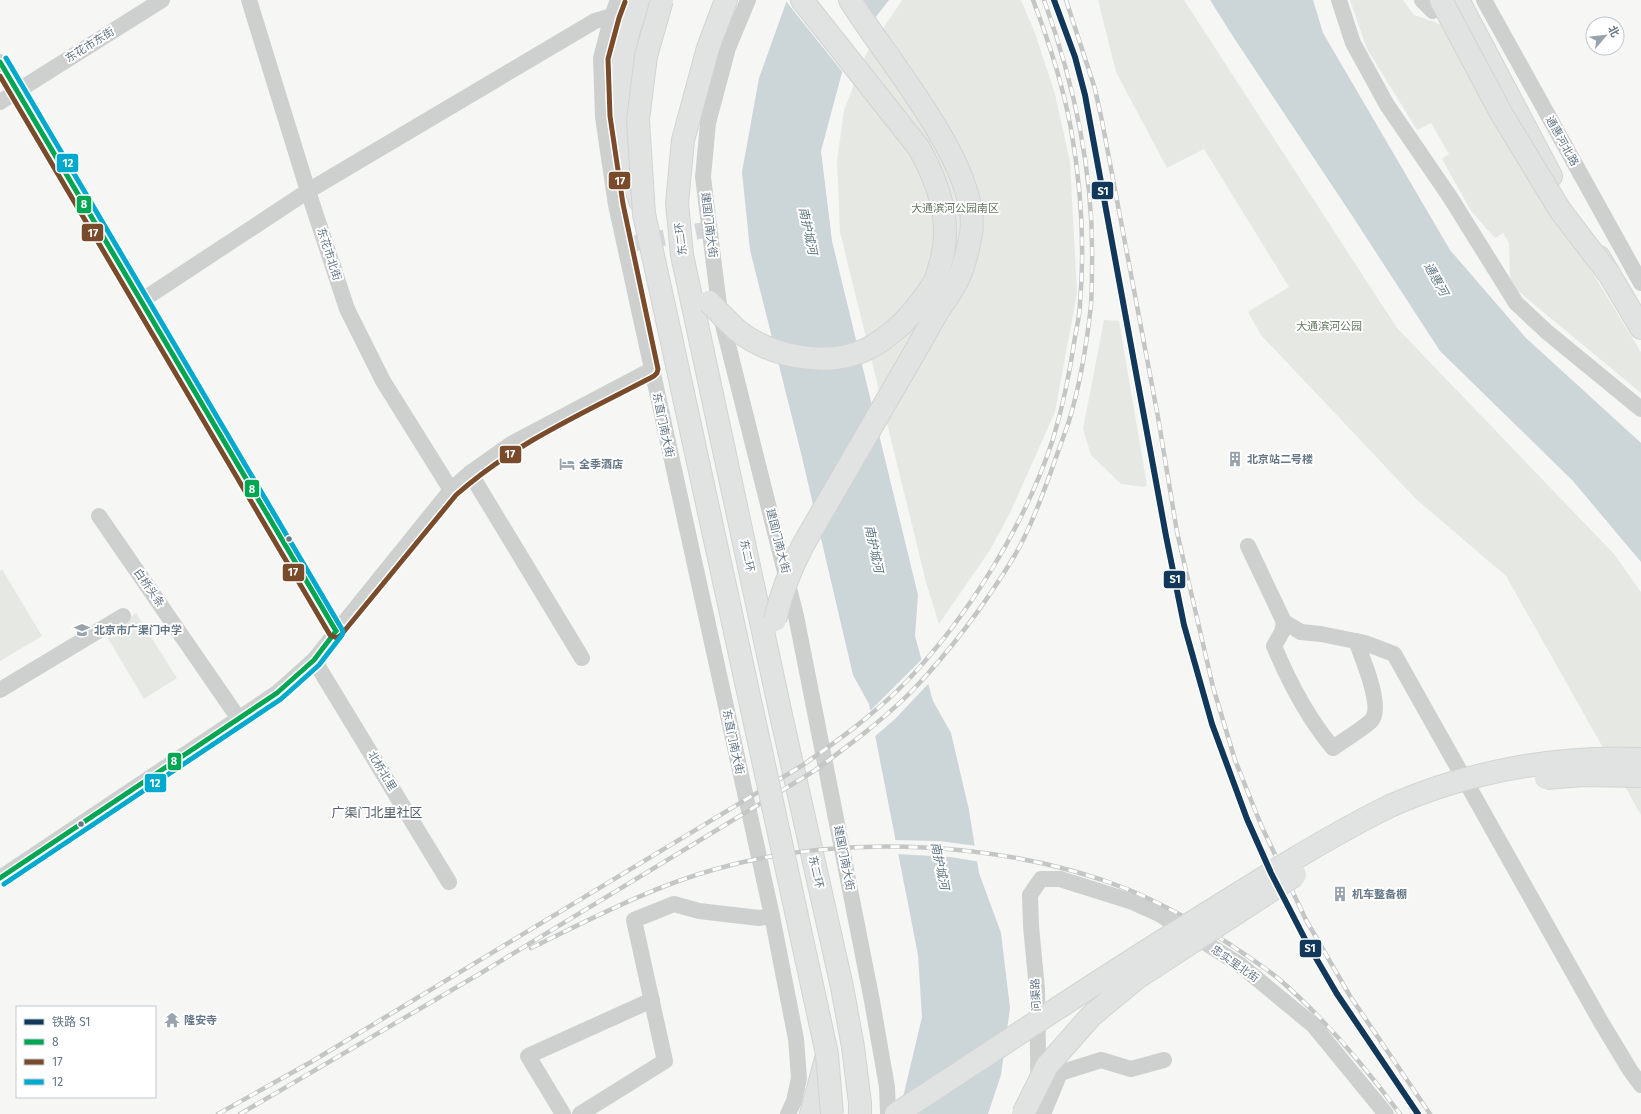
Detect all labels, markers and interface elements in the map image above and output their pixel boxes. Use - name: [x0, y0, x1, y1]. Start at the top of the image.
- north arrow: [1585, 16, 1625, 56]
- text: 北: [1605, 24, 1622, 39]
- street label: 东花市东街: [63, 25, 117, 65]
- street label: 通惠河北路: [1543, 114, 1581, 168]
- line badge: 12: [56, 153, 79, 173]
- text: 12: [63, 157, 74, 170]
- line badge: 17: [608, 171, 631, 190]
- text: 17: [615, 175, 625, 188]
- line badge: S1: [1091, 181, 1114, 200]
- text: S1: [1098, 185, 1109, 198]
- street label: 建国门南大街: [699, 191, 719, 259]
- line badge: 8: [76, 195, 92, 214]
- text: 8: [81, 198, 88, 211]
- park label: 大通滨河公园南区: [911, 202, 999, 215]
- water label: 南护城河: [796, 206, 820, 258]
- street label: 东二环: [673, 222, 689, 256]
- line badge: 17: [81, 223, 104, 242]
- street label: 东花市北街: [314, 226, 344, 282]
- text: 17: [88, 227, 98, 240]
- water label: 通惠河: [1421, 260, 1452, 300]
- park label: 大通滨河公园: [1296, 320, 1362, 333]
- street label: 东直门南大街: [650, 391, 676, 459]
- line badge: 17: [499, 445, 522, 464]
- text: 17: [505, 448, 515, 461]
- building icon: 北京站二号楼: [1226, 450, 1244, 468]
- place label: 北京站二号楼: [1247, 453, 1313, 466]
- hotel icon: 全季酒店: [558, 455, 576, 473]
- place label: 全季酒店: [579, 458, 623, 471]
- line badge: 8: [244, 479, 260, 498]
- text: 8: [249, 483, 256, 496]
- street label: 建国门南大街: [764, 507, 792, 575]
- water label: 南护城河: [862, 524, 886, 576]
- unlabelled marker: [284, 534, 294, 544]
- street label: 东二环: [737, 539, 757, 573]
- line badge: 17: [282, 563, 305, 582]
- street label: 白桥头条: [131, 566, 167, 610]
- text: 17: [288, 566, 298, 579]
- line badge: S1: [1163, 570, 1186, 589]
- text: S1: [1170, 573, 1181, 586]
- school or university icon: 北京市广渠门中学: [73, 621, 91, 639]
- place label: 北京市广渠门中学: [94, 624, 182, 637]
- street label: 东直门南大街: [720, 708, 746, 776]
- street label: 北桥北里: [365, 749, 399, 793]
- line badge: 8: [167, 752, 182, 771]
- text: 8: [171, 755, 178, 768]
- line badge: 12: [144, 773, 167, 793]
- text: 12: [150, 777, 161, 790]
- district label: 广渠门北里社区: [331, 805, 423, 820]
- unlabelled marker: [76, 819, 86, 829]
- street label: 建国门南大街: [831, 824, 857, 892]
- water label: 南护城河: [928, 841, 952, 893]
- street label: 东二环: [806, 854, 826, 890]
- building icon: 机车整备棚: [1331, 885, 1349, 903]
- place label: 机车整备棚: [1352, 888, 1407, 901]
- line badge: S1: [1299, 939, 1322, 958]
- text: S1: [1305, 942, 1316, 955]
- street label: 忠实里北街: [1209, 943, 1261, 985]
- street label: 问渠路: [1029, 978, 1043, 1012]
- legend: [16, 1006, 156, 1098]
- temple icon: 隆安寺: [163, 1011, 181, 1029]
- place label: 隆安寺: [184, 1014, 217, 1027]
- text: 铁路 S1: [52, 1015, 91, 1029]
- text: 8: [52, 1035, 59, 1049]
- text: 17: [52, 1055, 63, 1069]
- text: 12: [52, 1075, 63, 1089]

